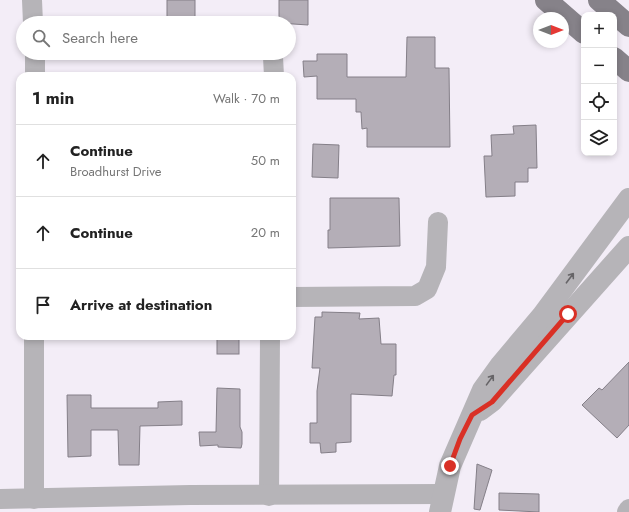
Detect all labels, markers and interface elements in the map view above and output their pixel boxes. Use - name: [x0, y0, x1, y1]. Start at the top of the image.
- north arrow: [533, 12, 569, 48]
- map controls: [581, 12, 617, 156]
- button: +: [581, 12, 617, 48]
- search box: [16, 16, 296, 60]
- icon: search: [30, 27, 52, 49]
- text: Search here: [62, 27, 138, 49]
- button: −: [581, 48, 617, 84]
- button: locate: [581, 84, 617, 120]
- text: 1 min: [32, 86, 74, 110]
- text: Walk · 70 m: [213, 89, 280, 108]
- button: layers: [581, 120, 617, 156]
- text: Continue: [70, 140, 133, 162]
- icon: ahead: [32, 150, 54, 172]
- text: 50 m: [251, 151, 280, 170]
- text: Broadhurst Drive: [70, 162, 162, 181]
- icon: ahead: [32, 222, 54, 244]
- text: Continue: [70, 222, 133, 244]
- text: 20 m: [251, 223, 280, 242]
- one-way arrow: [566, 273, 574, 284]
- icon: arrive: [32, 294, 54, 316]
- text: Arrive at destination: [70, 294, 212, 316]
- route start: [559, 305, 577, 323]
- one-way arrow: [486, 375, 494, 386]
- route end: [441, 457, 459, 475]

